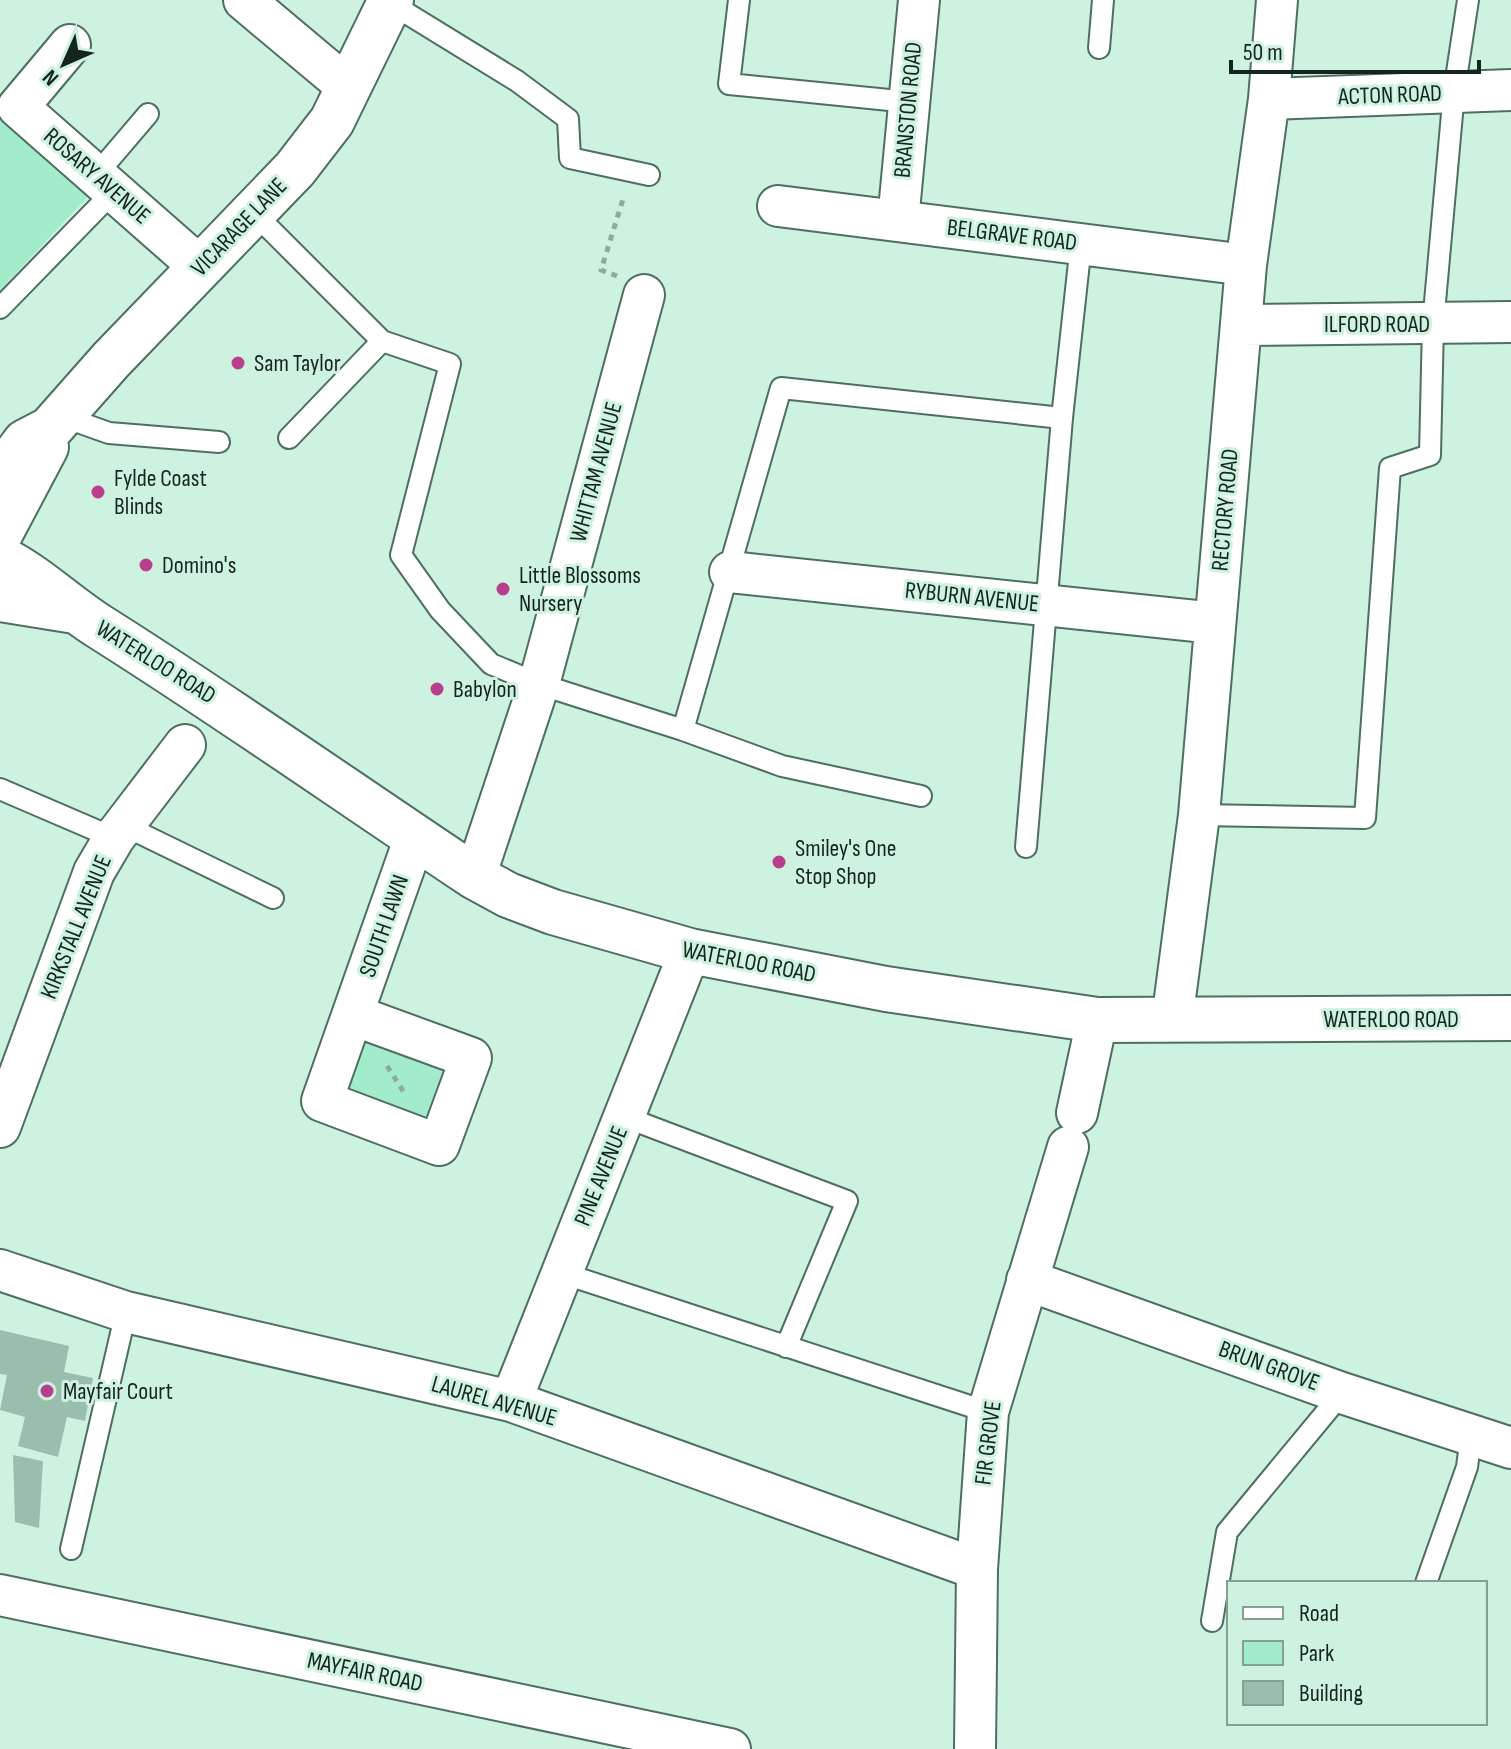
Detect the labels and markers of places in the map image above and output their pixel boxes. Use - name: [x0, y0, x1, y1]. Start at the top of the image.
- place label: Sam Taylor: [254, 349, 341, 378]
- marker: Sam Taylor: [229, 354, 247, 372]
- place label: Fylde Coast Blinds: [114, 464, 207, 521]
- marker: Fylde Coast Blinds: [89, 483, 107, 501]
- place label: Domino's: [162, 551, 236, 580]
- marker: Domino's: [137, 556, 155, 574]
- place label: Little Blossoms Nursery: [519, 561, 641, 618]
- marker: Little Blossoms Nursery: [494, 580, 512, 598]
- place label: Babylon: [453, 675, 517, 704]
- marker: Babylon: [428, 680, 446, 698]
- place label: Smiley's One Stop Shop: [795, 834, 896, 891]
- marker: Smiley's One Stop Shop: [770, 853, 788, 871]
- place label: Mayfair Court: [63, 1377, 173, 1406]
- marker: Mayfair Court: [38, 1382, 56, 1400]

